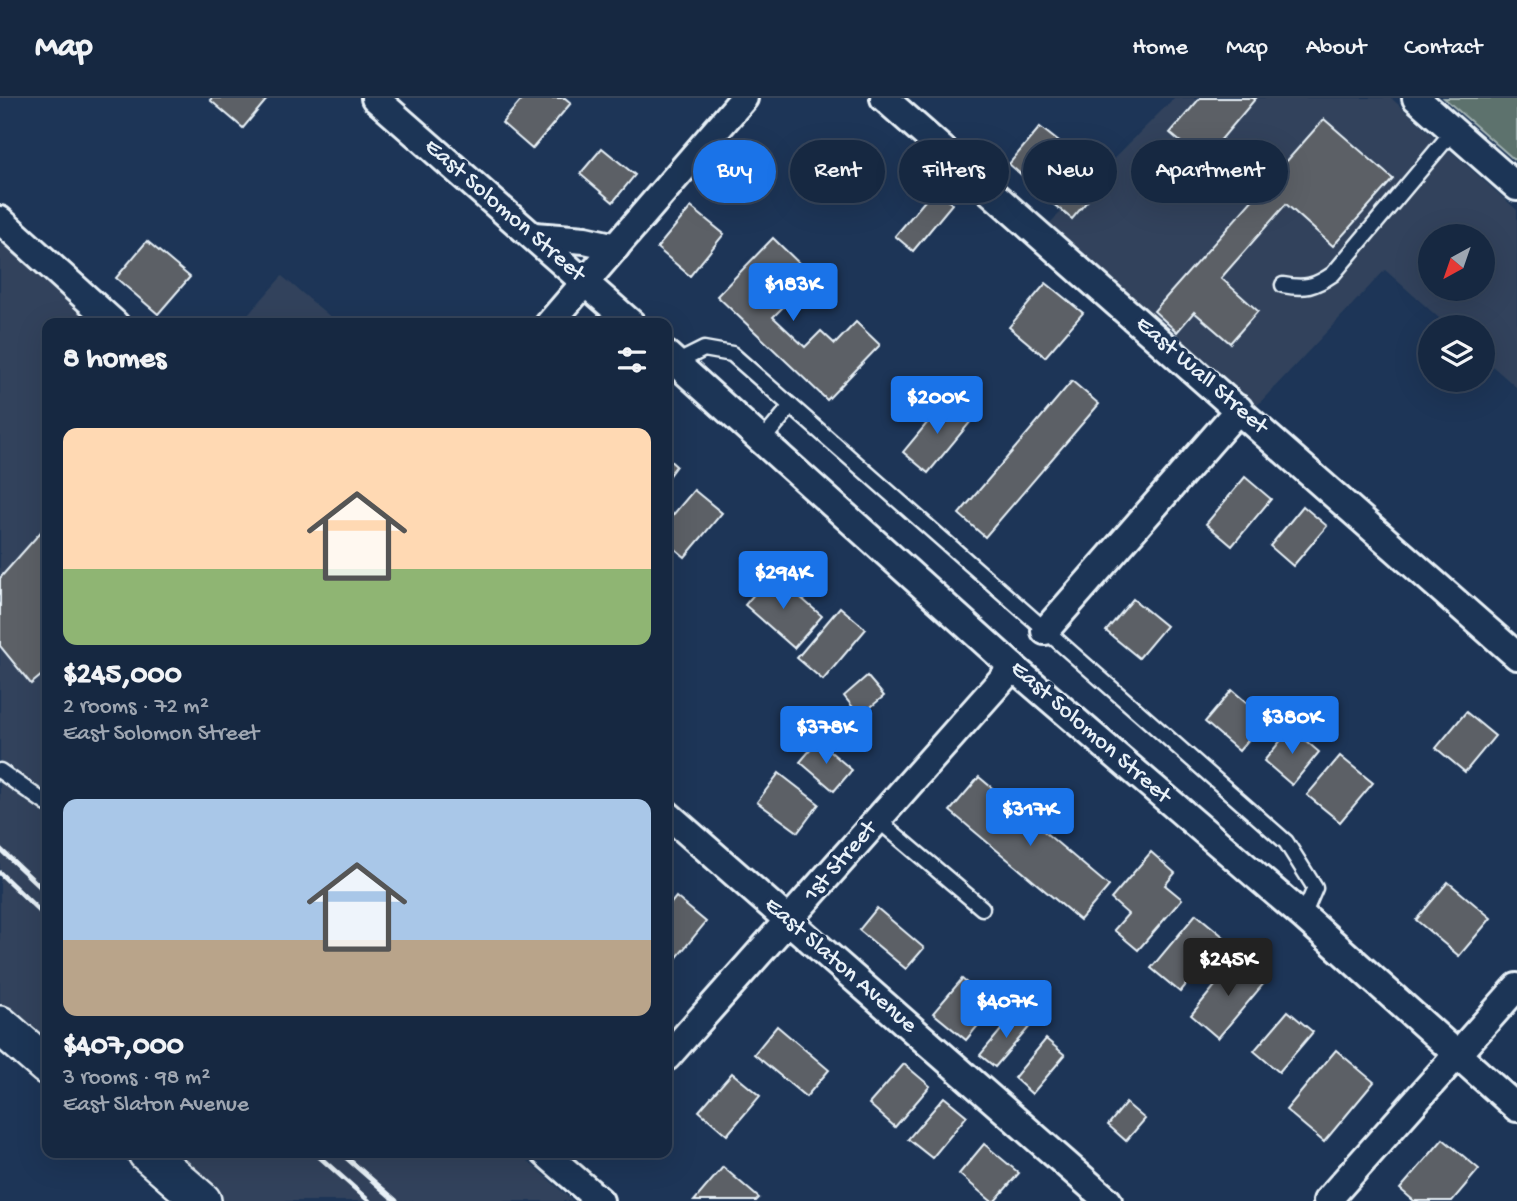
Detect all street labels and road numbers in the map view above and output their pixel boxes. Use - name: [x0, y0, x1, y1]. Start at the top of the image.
- street label: East Solomon Street: [417, 133, 592, 290]
- street label: East Wall Street: [1129, 310, 1275, 443]
- street label: East Solomon Street: [1003, 655, 1178, 812]
- street label: 1st Street: [797, 814, 886, 909]
- street label: East Slaton Avenue: [757, 891, 923, 1041]

